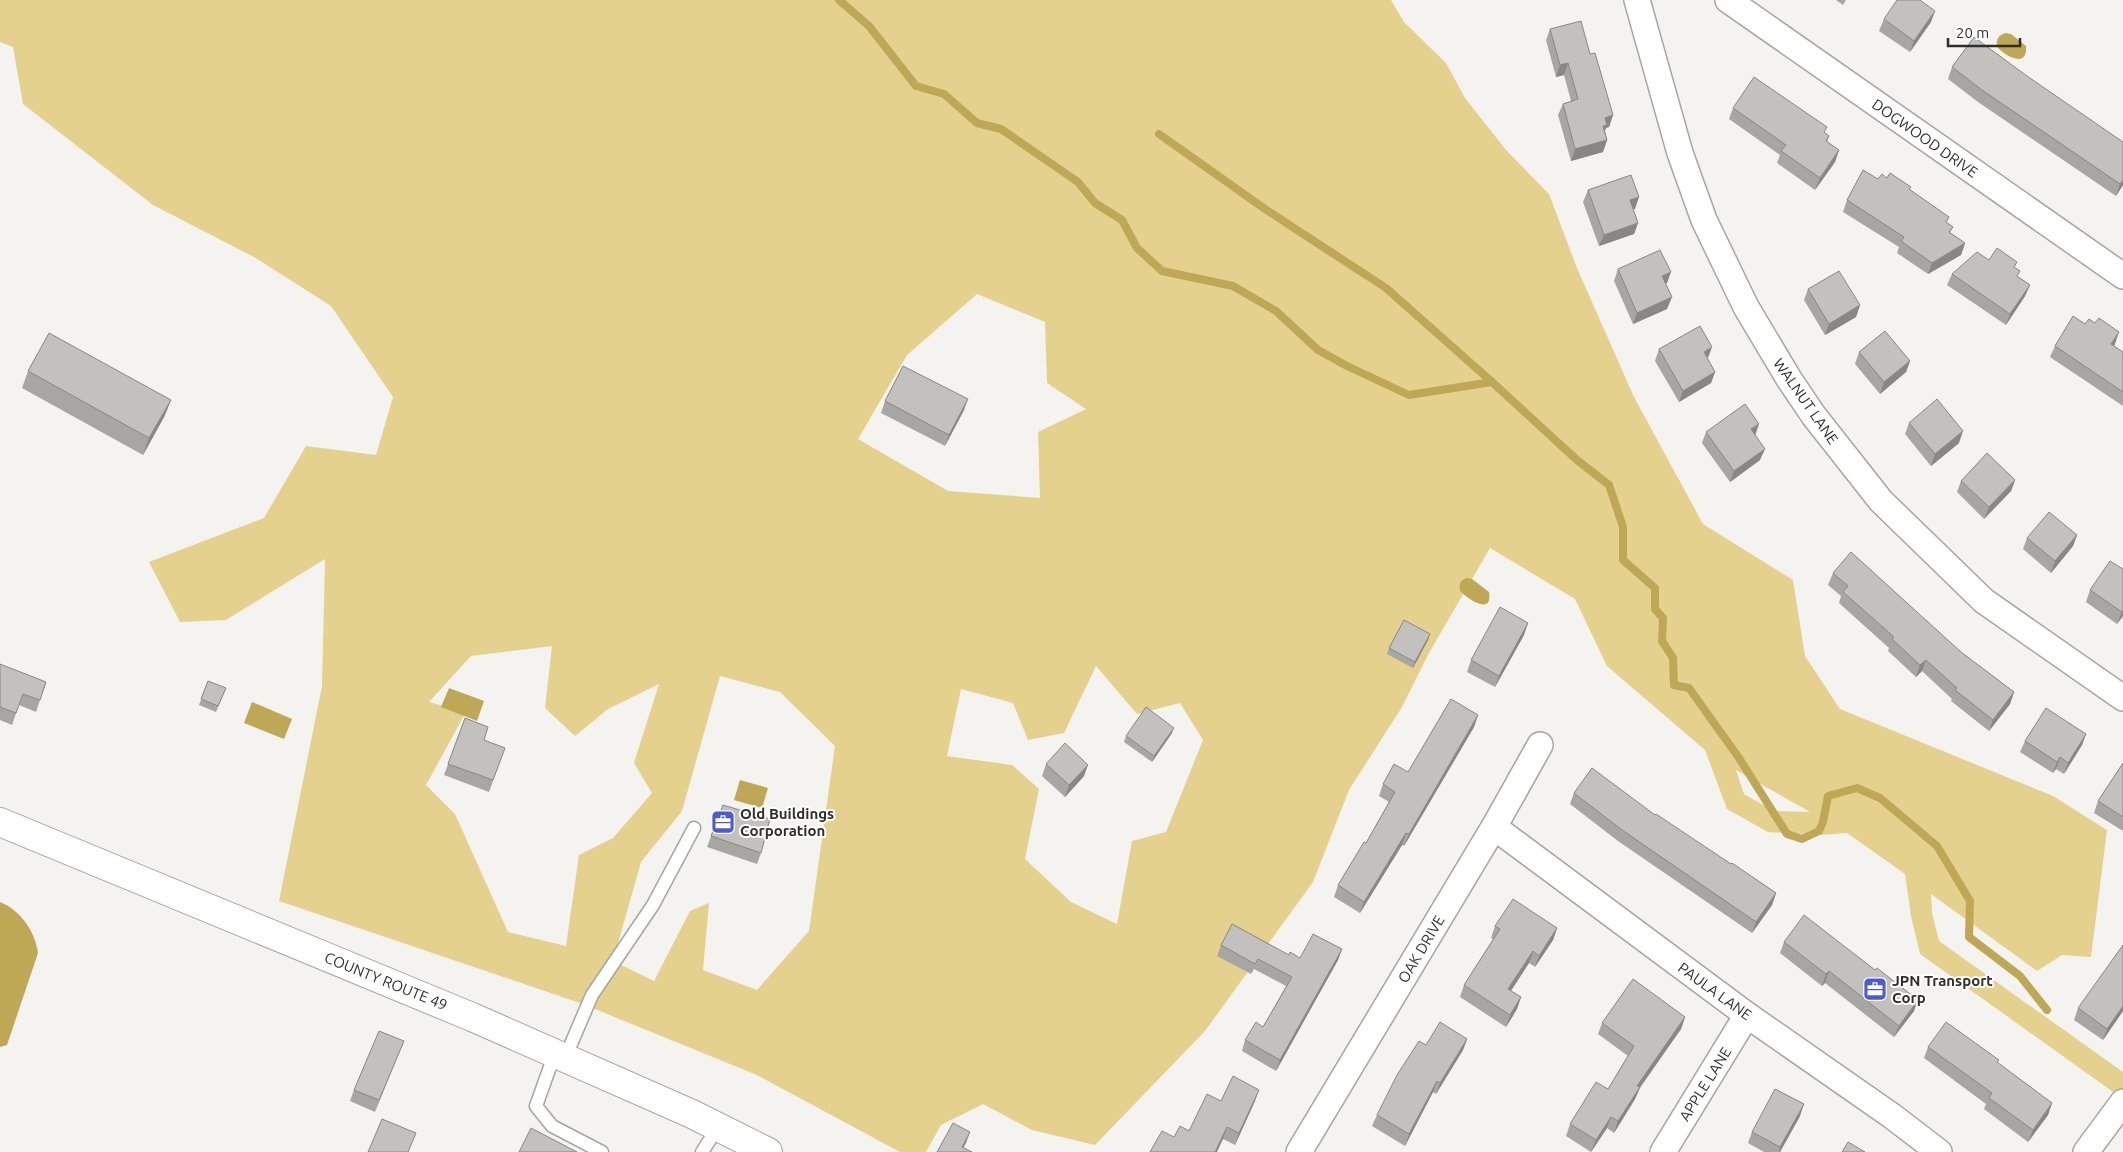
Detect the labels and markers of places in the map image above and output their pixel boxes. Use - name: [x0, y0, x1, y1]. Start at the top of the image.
- place label: Old Buildings Corporation: [740, 805, 834, 839]
- office icon: Old Buildings Corporation: [710, 809, 736, 835]
- place label: JPN Transport Corp: [1892, 972, 1993, 1006]
- office icon: JPN Transport Corp: [1862, 976, 1888, 1002]

